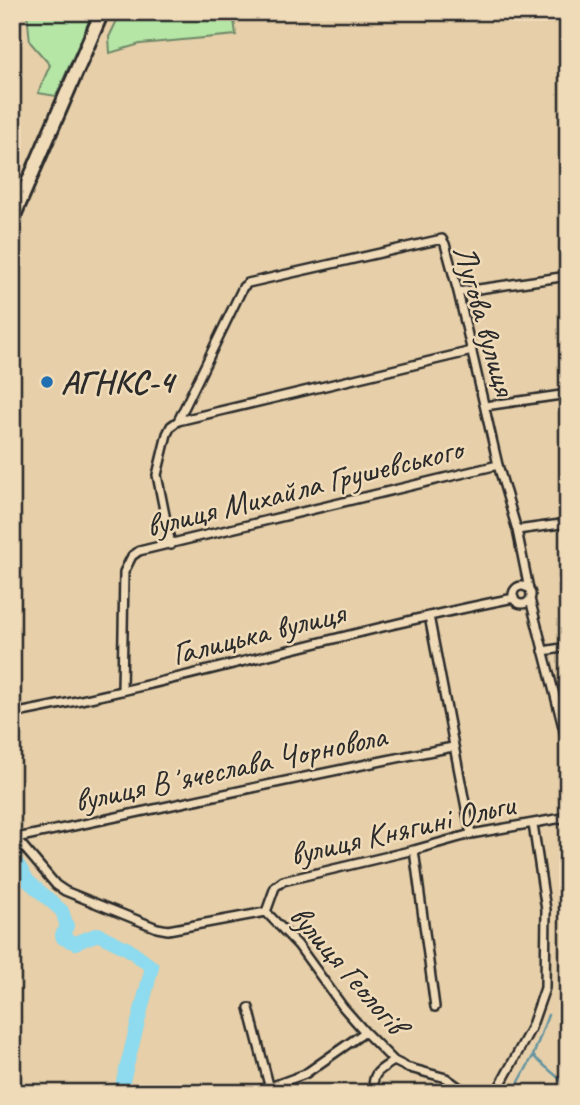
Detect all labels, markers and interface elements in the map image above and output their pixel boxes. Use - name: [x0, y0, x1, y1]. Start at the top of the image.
- street label: Лугова вулиця: [444, 240, 527, 403]
- place label: АГНКС-4: [61, 361, 178, 403]
- marker: АГНКС-4: [39, 374, 55, 390]
- street label: вулиця Михайла Грушевського: [141, 427, 470, 547]
- street label: Галицька вулиця: [167, 591, 351, 675]
- street label: вулиця Вʼячеслава Чорновола: [70, 714, 391, 822]
- street label: вулиця Княгині Ольги: [286, 782, 520, 875]
- street label: вулиця Геологів: [280, 895, 421, 1049]

